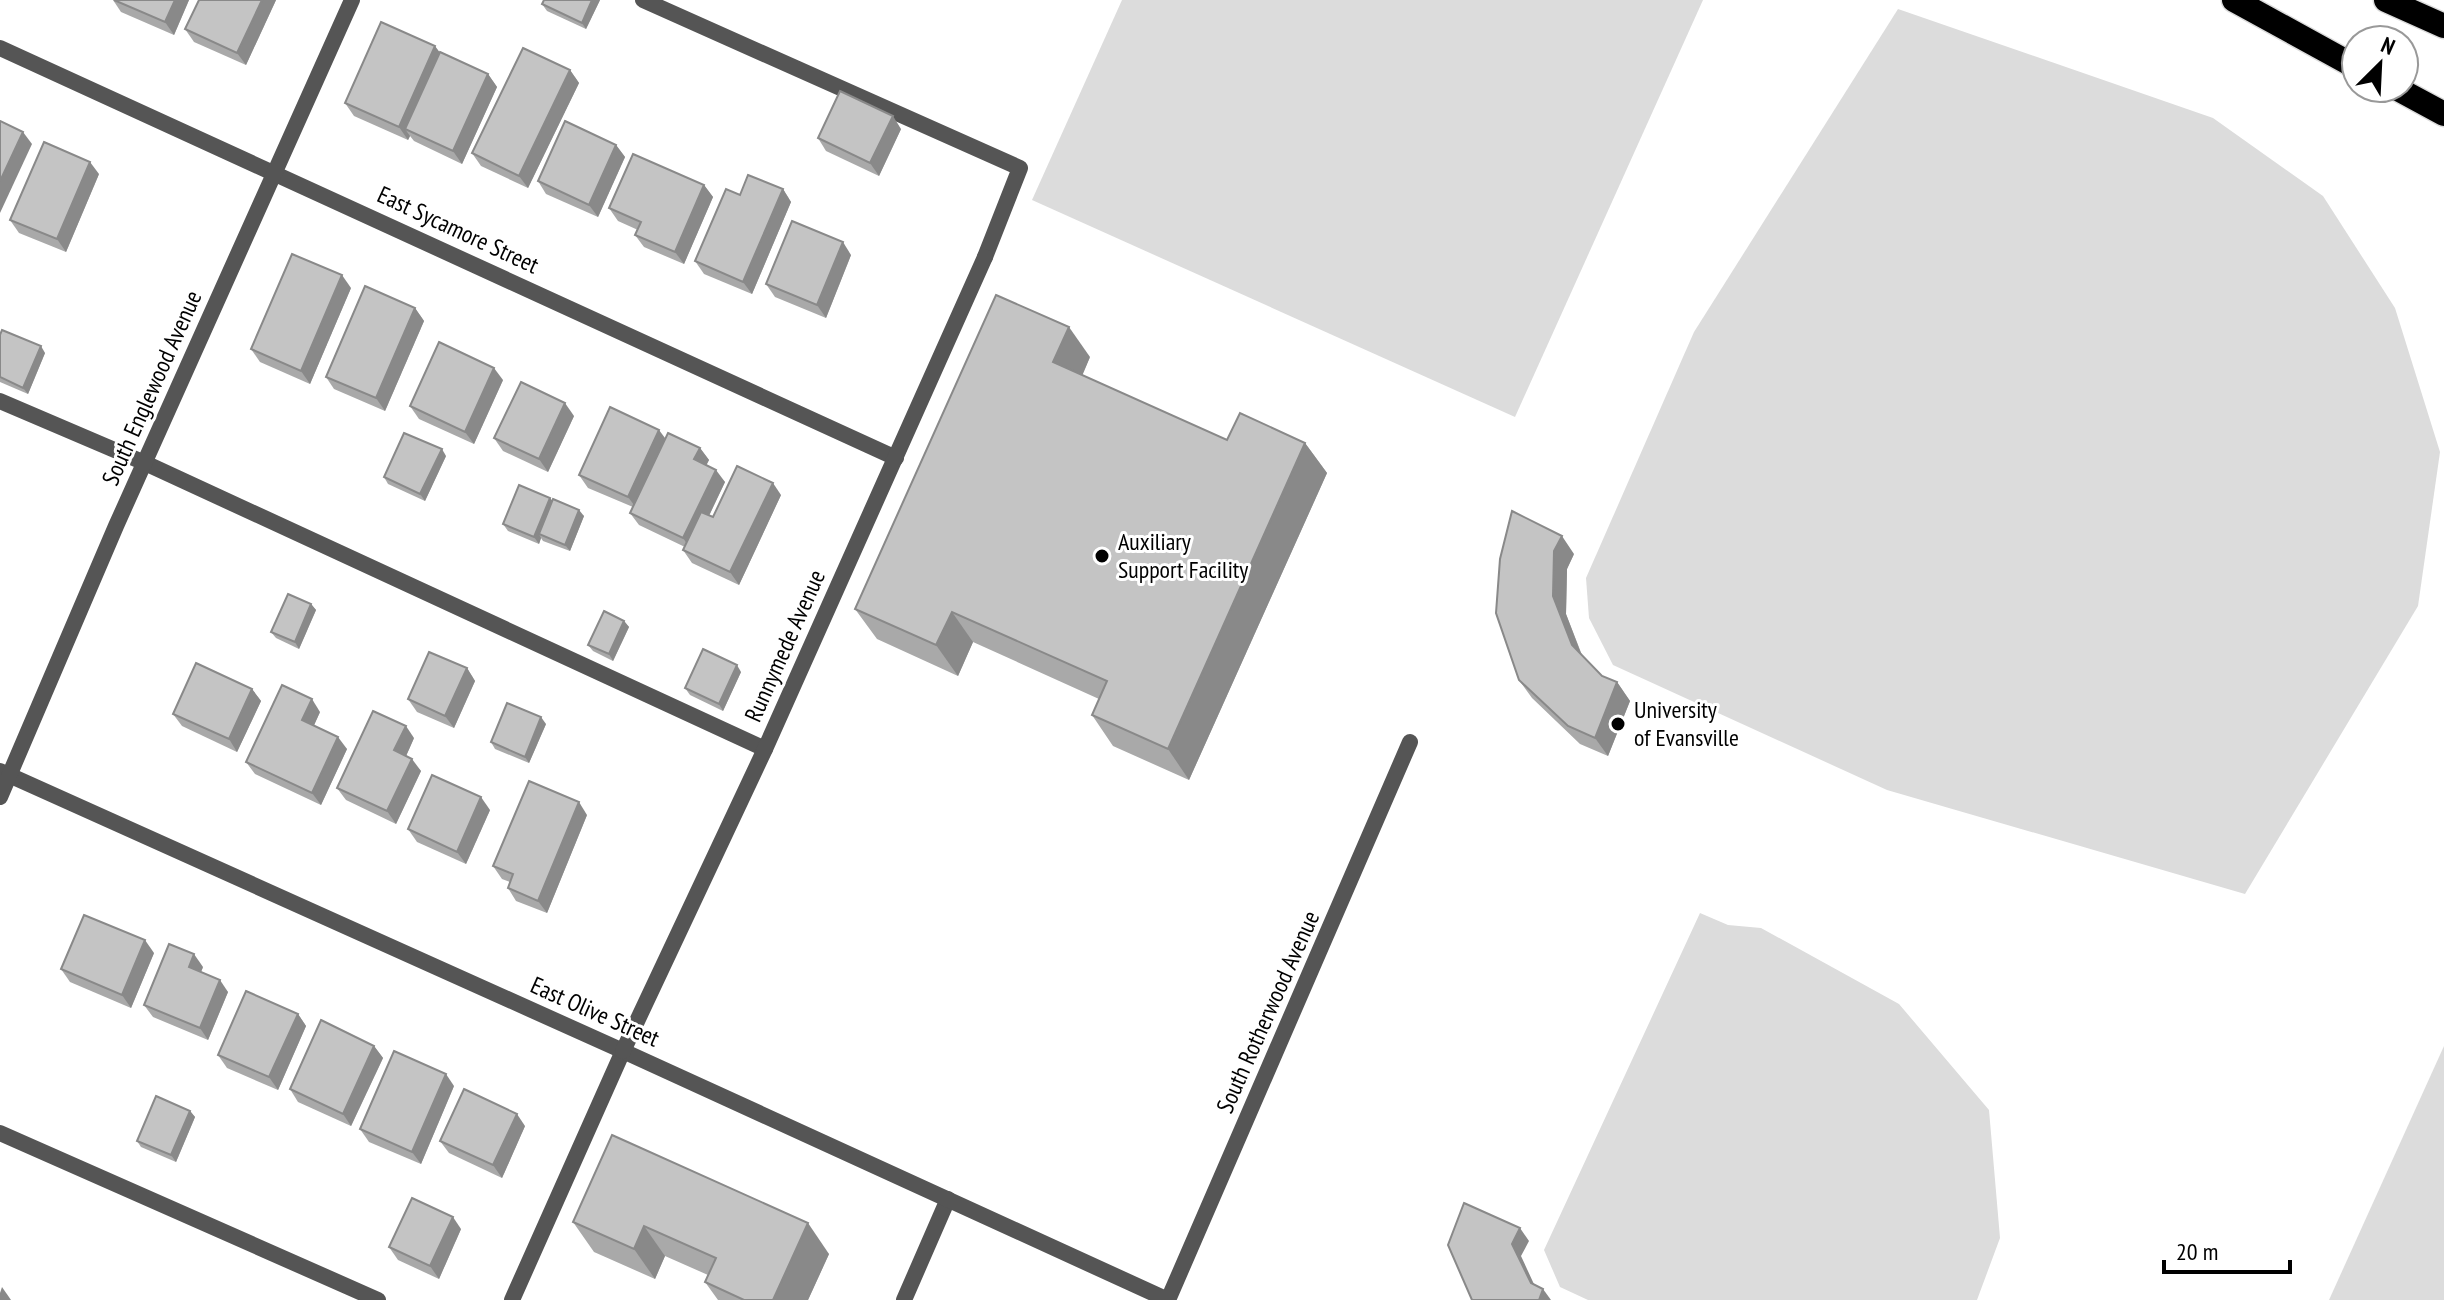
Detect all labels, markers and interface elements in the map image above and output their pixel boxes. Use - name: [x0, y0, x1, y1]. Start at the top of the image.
- north arrow: [2340, 24, 2420, 104]
- text: N: [2377, 31, 2399, 61]
- street label: East Sycamore Street: [373, 179, 544, 281]
- street label: South Englewood Avenue: [95, 286, 208, 490]
- place label: Auxiliary Support Facility: [1118, 526, 1248, 585]
- marker: Auxiliary Support Facility: [1093, 547, 1111, 565]
- street label: Runnymede Avenue: [737, 565, 832, 727]
- place label: University of Evansville: [1634, 694, 1739, 753]
- marker: University of Evansville: [1609, 715, 1627, 733]
- street label: South Rotherwood Avenue: [1209, 906, 1326, 1118]
- street label: East Olive Street: [526, 969, 665, 1054]
- scale bar: [2164, 1224, 2290, 1274]
- text: 20 m: [2176, 1236, 2218, 1267]

